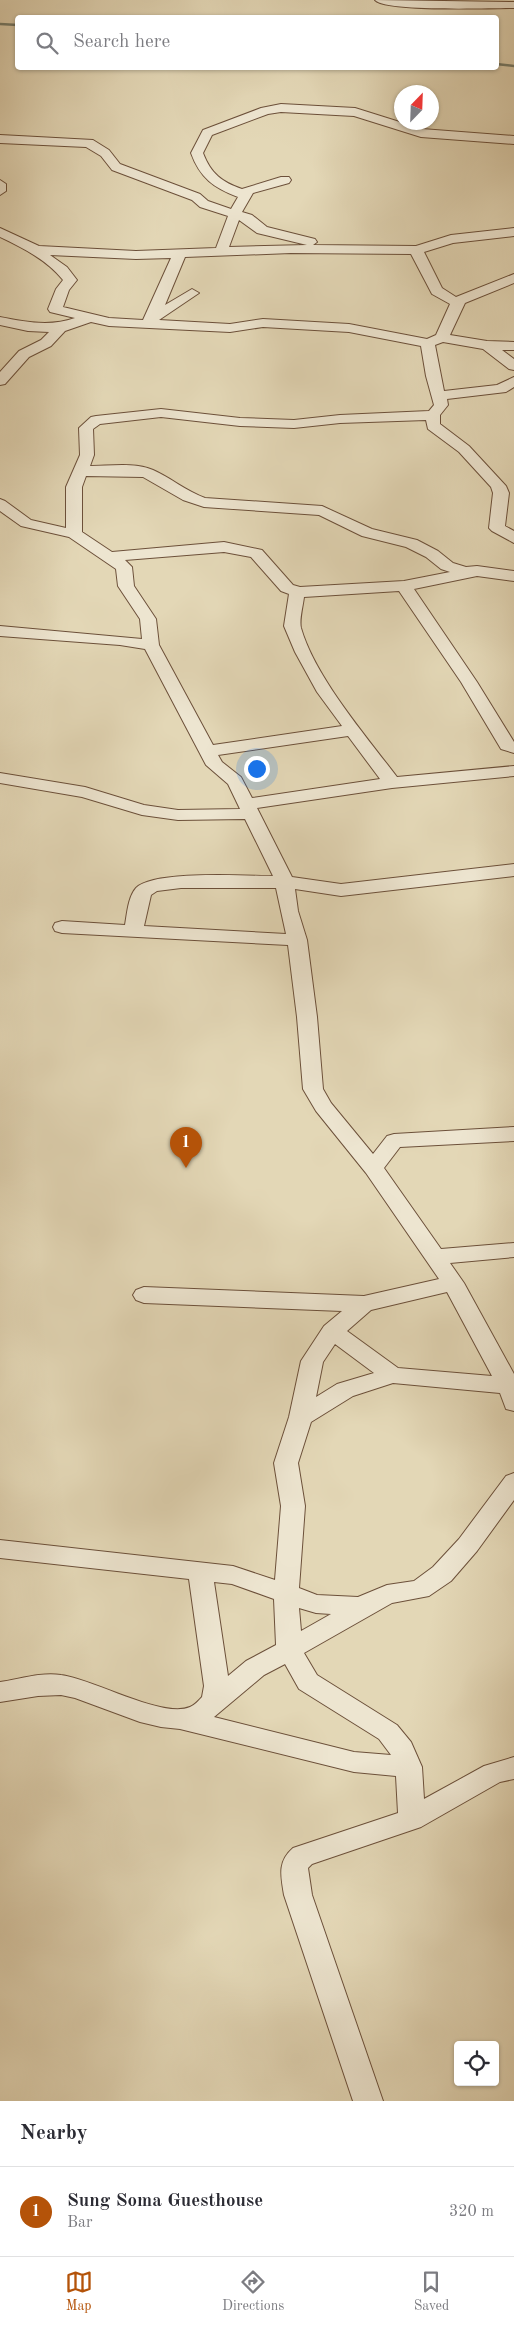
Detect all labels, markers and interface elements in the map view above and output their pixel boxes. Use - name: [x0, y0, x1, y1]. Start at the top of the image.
- search box: [15, 15, 499, 70]
- icon: search: [33, 29, 61, 57]
- text: Search here: [73, 33, 170, 52]
- north arrow: [394, 85, 439, 130]
- your location: [244, 756, 270, 782]
- pin: 1: [170, 1127, 202, 1168]
- map controls: [454, 2041, 499, 2086]
- button: locate: [454, 2041, 499, 2086]
- text: Nearby: [20, 2123, 88, 2144]
- text: Sung Soma Guesthouse: [67, 2192, 263, 2211]
- text: 1: [31, 2204, 41, 2220]
- text: 320 m: [449, 2204, 494, 2220]
- text: Bar: [67, 2215, 93, 2231]
- tab: Map: [65, 2268, 93, 2315]
- tab: Directions: [222, 2268, 284, 2315]
- tab: Saved: [414, 2268, 449, 2315]

